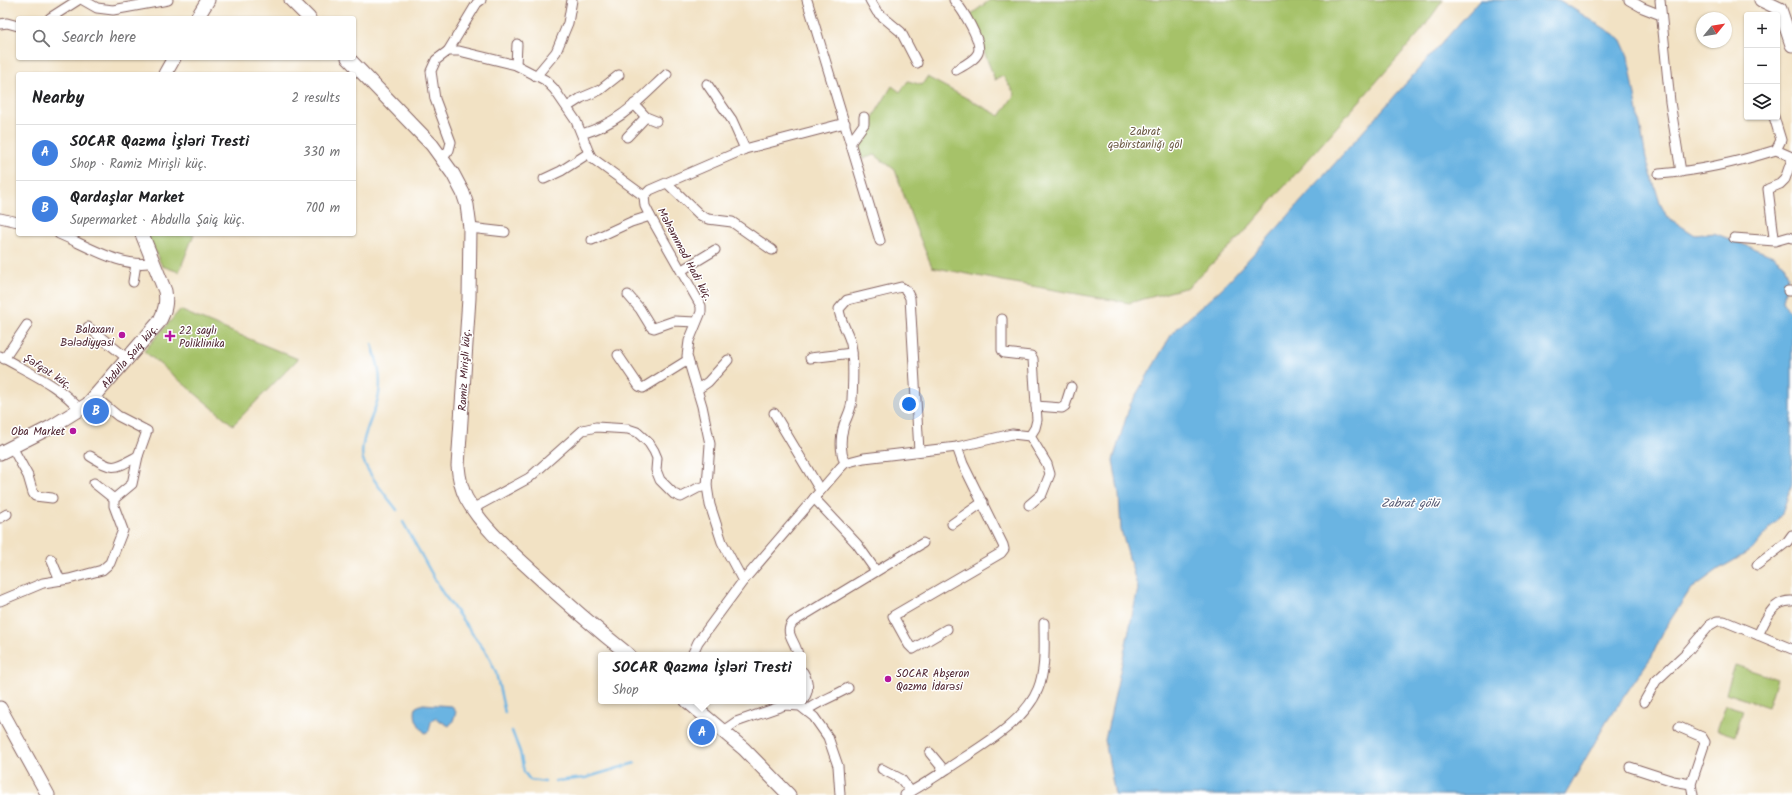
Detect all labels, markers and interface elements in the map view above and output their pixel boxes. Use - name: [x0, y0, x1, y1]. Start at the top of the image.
- north arrow: [1696, 12, 1732, 48]
- map controls: [1744, 12, 1780, 120]
- button: +: [1744, 12, 1780, 48]
- search box: [16, 16, 356, 60]
- text: Search here: [62, 26, 136, 50]
- icon: search: [30, 27, 52, 49]
- button: −: [1744, 48, 1780, 84]
- button: layers: [1744, 84, 1780, 120]
- text: Nearby: [32, 85, 84, 112]
- text: 2 results: [292, 88, 340, 109]
- park label: Zabrat qəbirstanlığı göl: [1108, 123, 1182, 154]
- text: SOCAR Qazma İşləri Tresti: [70, 130, 249, 154]
- text: A: [41, 142, 49, 163]
- text: 330 m: [303, 142, 340, 163]
- text: Shop · Ramiz Mirişli küç.: [70, 154, 207, 175]
- text: Qardaşlar Market: [70, 186, 184, 210]
- text: B: [41, 198, 49, 219]
- text: 700 m: [305, 198, 340, 219]
- street label: Məhəmməd Hadi küç.: [652, 205, 716, 304]
- text: Supermarket · Abdulla Şaiq küç.: [70, 210, 245, 231]
- place label: Balaxanı Bələdiyyəsi: [60, 321, 114, 352]
- street label: Abdulla Şaiq küç.: [97, 321, 163, 393]
- place label: 22 saylı Poliklinika: [179, 322, 225, 353]
- street label: Ramiz Mirişli küç.: [454, 329, 476, 412]
- marker: Balaxanı Bələdiyyəsi: [117, 330, 127, 340]
- marker: 22 saylı Poliklinika: [164, 330, 176, 342]
- street label: Şəfqət küç.: [20, 350, 75, 394]
- your location: [899, 394, 919, 414]
- pin: B: [83, 396, 109, 426]
- place label: Oba Market: [11, 423, 66, 441]
- marker: Oba Market: [68, 426, 78, 436]
- water label: Zabrat gölü: [1381, 494, 1441, 513]
- popup: [598, 652, 806, 704]
- text: SOCAR Qazma İşləri Tresti: [612, 656, 792, 680]
- place label: SOCAR Abşeron Qazma İdarəsi: [896, 665, 969, 696]
- marker: SOCAR Abşeron Qazma İdarəsi: [883, 674, 893, 684]
- text: Shop: [612, 680, 638, 701]
- pin: A: [689, 717, 715, 747]

